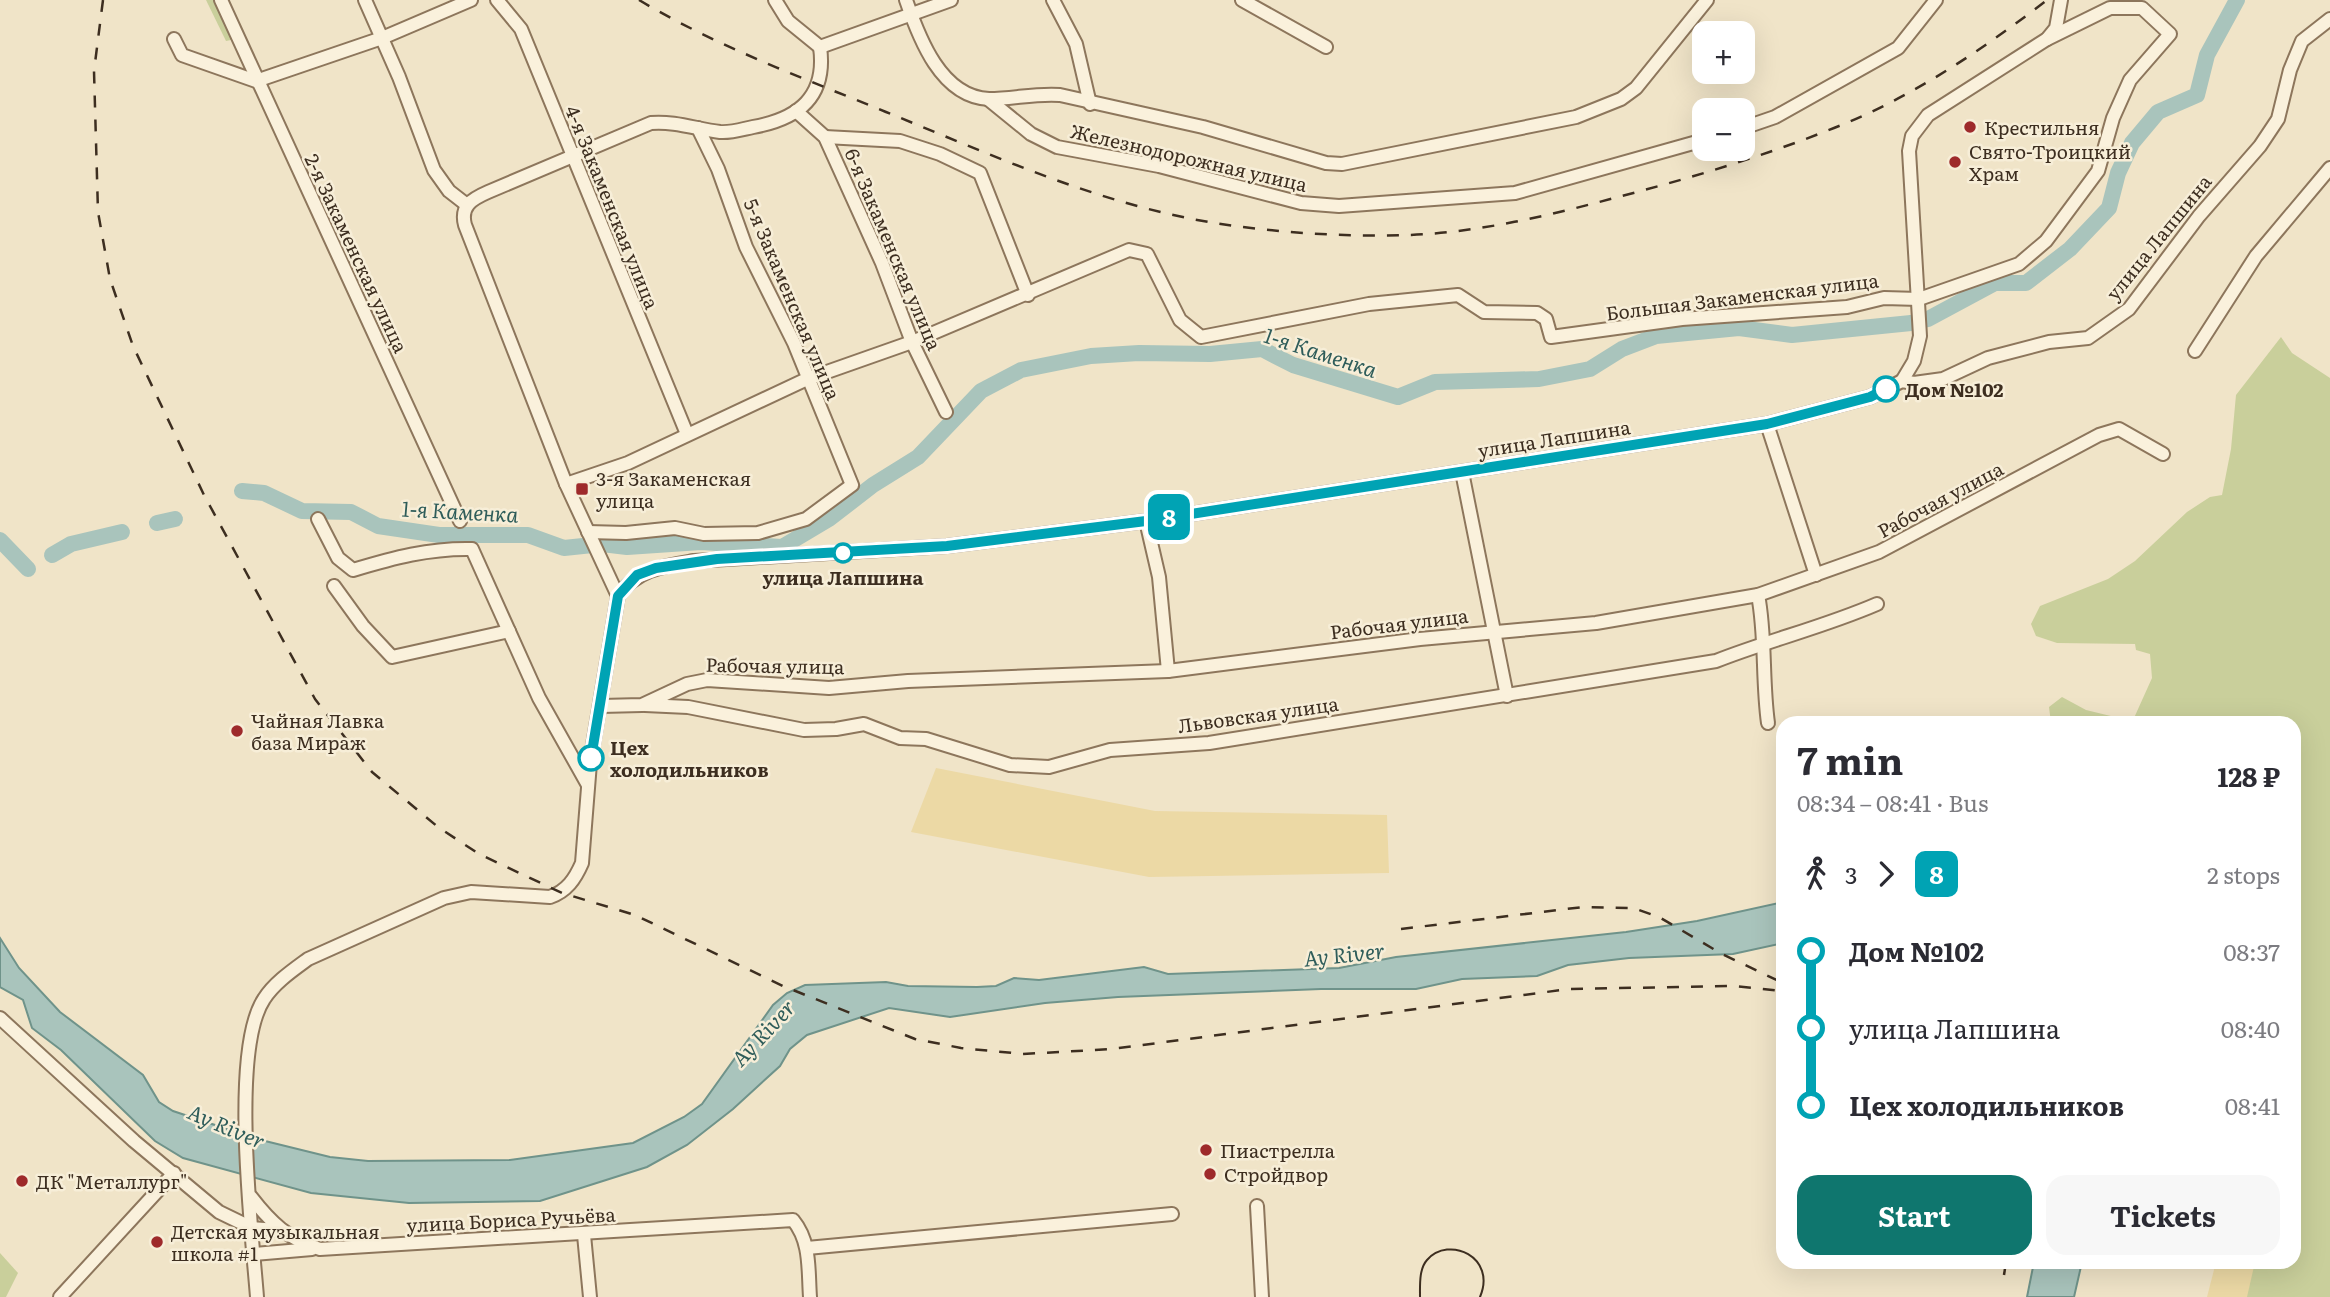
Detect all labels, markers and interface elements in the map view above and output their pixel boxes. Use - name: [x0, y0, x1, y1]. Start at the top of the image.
- map controls: [1692, 21, 1755, 161]
- button: +: [1692, 21, 1755, 84]
- button: −: [1692, 98, 1755, 161]
- street label: 4-я Закаменская улица: [559, 101, 667, 314]
- place label: Крестильня: [1984, 113, 2099, 141]
- street label: Железнодорожная улица: [1068, 116, 1311, 198]
- marker: Крестильня: [1962, 119, 1978, 135]
- place label: Свято-Троицкий Храм: [1969, 137, 2131, 187]
- street label: 6-я Закаменская улица: [839, 144, 950, 355]
- street label: 2-я Закаменская улица: [299, 149, 416, 358]
- marker: Свято-Троицкий Храм: [1947, 154, 1963, 170]
- street label: улица Лапшина: [2099, 168, 2218, 306]
- street label: 5-я Закаменская улица: [738, 194, 848, 405]
- street label: Большая Закаменская улица: [1604, 265, 1881, 327]
- water label: 1-я Каменка: [1261, 318, 1381, 384]
- place label: Дом №102: [1905, 375, 2004, 403]
- marker: Дом №102: [1873, 376, 1899, 402]
- street label: улица Лапшина: [1476, 412, 1633, 464]
- street label: Рабочая улица: [1872, 454, 2009, 544]
- place label: 3-я Закаменская улица: [596, 464, 751, 514]
- marker: 3-я Закаменская улица: [574, 481, 590, 497]
- water label: 1-я Каменка: [401, 491, 519, 529]
- line badge: 8: [1146, 494, 1192, 540]
- text: 8: [1162, 499, 1176, 534]
- marker: улица Лапшина: [833, 543, 853, 563]
- place label: улица Лапшина: [762, 563, 924, 591]
- street label: Рабочая улица: [1328, 601, 1470, 645]
- street label: Рабочая улица: [705, 650, 845, 680]
- street label: Львовская улица: [1176, 689, 1341, 739]
- place label: Чайная Лавка база Мираж: [251, 706, 385, 756]
- marker: Чайная Лавка база Мираж: [229, 723, 245, 739]
- text: 7 min: [1797, 730, 1903, 787]
- place label: Цех холодильников: [610, 733, 769, 783]
- marker: Цех холодильников: [578, 745, 604, 771]
- text: 128 ₽: [2217, 756, 2280, 795]
- text: 08:34 – 08:41 · Bus: [1797, 785, 1988, 819]
- icon: walk: [1797, 855, 1835, 893]
- icon: forward: [1867, 855, 1905, 893]
- text: 8: [1929, 856, 1944, 891]
- text: 3: [1845, 857, 1857, 891]
- text: 2 stops: [2207, 857, 2280, 891]
- text: Дом №102: [1849, 931, 1984, 970]
- water label: Ay River: [1302, 933, 1386, 973]
- text: 08:37: [2223, 934, 2280, 968]
- water label: Ay River: [723, 991, 801, 1072]
- text: улица Лапшина: [1849, 1008, 2060, 1047]
- text: 08:40: [2221, 1011, 2280, 1045]
- text: Цех холодильников: [1849, 1085, 2124, 1124]
- text: 08:41: [2225, 1088, 2280, 1122]
- water label: Ay River: [183, 1095, 271, 1155]
- place label: Пиастрелла: [1220, 1136, 1336, 1164]
- marker: Пиастрелла: [1198, 1142, 1214, 1158]
- place label: Стройдвор: [1224, 1160, 1328, 1188]
- marker: Стройдвор: [1202, 1166, 1218, 1182]
- place label: ДК "Металлург": [36, 1167, 187, 1195]
- marker: ДК "Металлург": [14, 1173, 30, 1189]
- button: Start: [1797, 1175, 2032, 1255]
- button: Tickets: [2046, 1175, 2280, 1255]
- street label: улица Бориса Ручьёва: [406, 1199, 617, 1238]
- place label: Детская музыкальная школа #1: [171, 1217, 380, 1267]
- marker: Детская музыкальная школа #1: [149, 1234, 165, 1250]

